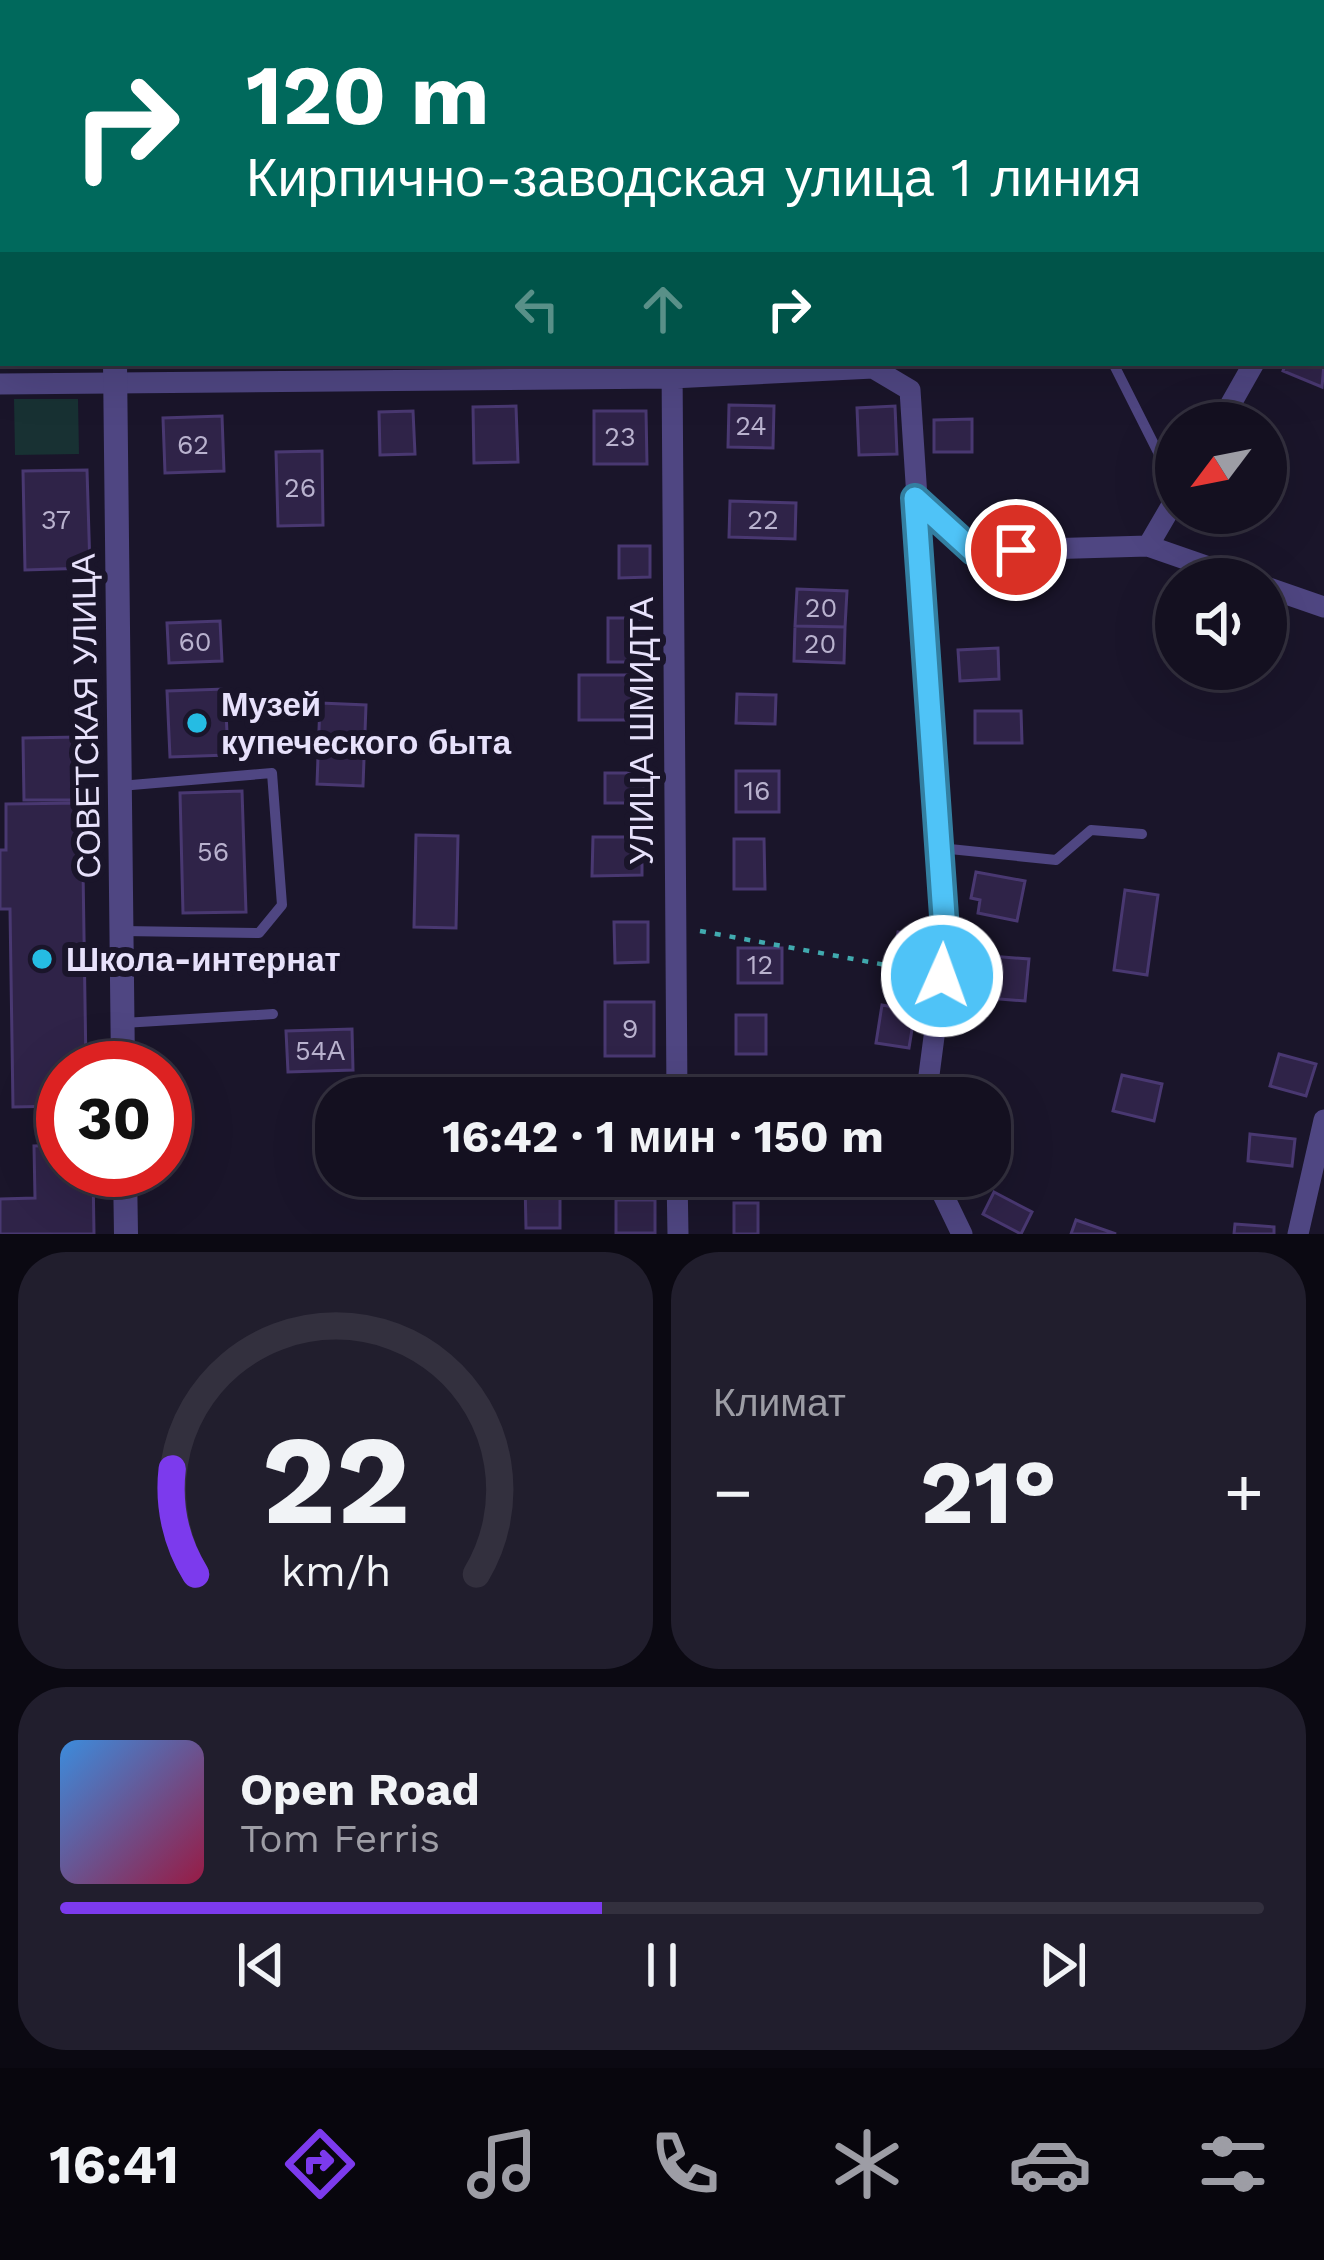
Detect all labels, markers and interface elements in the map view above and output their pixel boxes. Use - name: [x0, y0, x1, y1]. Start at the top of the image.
- text: 120 m: [246, 46, 489, 144]
- icon: right: [48, 48, 204, 204]
- text: Кирпично-заводская улица 1 линия: [246, 146, 1141, 209]
- icon: left: [504, 276, 570, 342]
- icon: ahead: [630, 276, 696, 342]
- icon: right: [756, 276, 822, 342]
- north arrow: [1155, 402, 1287, 534]
- map controls: [1155, 402, 1287, 690]
- house number: 24: [735, 410, 767, 442]
- house number: 23: [604, 421, 636, 453]
- house number: 62: [177, 429, 209, 461]
- house number: 26: [284, 472, 316, 504]
- pin: [965, 499, 1067, 601]
- house number: 37: [41, 504, 71, 536]
- house number: 22: [747, 504, 779, 536]
- icon: arrive: [983, 517, 1049, 583]
- street label: СОВЕТСКАЯ УЛИЦА: [64, 553, 108, 879]
- button: sound: [1155, 558, 1287, 690]
- house number: 20: [805, 592, 837, 624]
- street label: УЛИЦА ШМИДТА: [622, 597, 661, 865]
- house number: 60: [178, 626, 212, 658]
- house number: 20: [804, 628, 836, 660]
- place label: Музей купеческого быта: [221, 685, 512, 762]
- marker: Музей купеческого быта: [184, 710, 210, 736]
- house number: 16: [744, 775, 770, 807]
- house number: 56: [197, 836, 229, 868]
- position arrow: [879, 913, 1005, 1039]
- place label: Школа-интернат: [66, 940, 341, 979]
- marker: Школа-интернат: [29, 946, 55, 972]
- house number: 12: [747, 949, 773, 981]
- house number: 9: [622, 1013, 638, 1045]
- house number: 54А: [295, 1035, 345, 1067]
- speed limit sign: 30: [36, 1041, 192, 1197]
- text: 16:42 · 1 мин · 150 m: [442, 1110, 884, 1163]
- text: Климат: [713, 1380, 846, 1425]
- text: 22: [261, 1407, 410, 1553]
- text: 21°: [920, 1439, 1057, 1545]
- text: −: [713, 1454, 753, 1531]
- text: +: [1224, 1454, 1264, 1531]
- text: km/h: [280, 1545, 391, 1595]
- text: Open Road: [240, 1763, 480, 1816]
- text: Tom Ferris: [240, 1816, 440, 1861]
- icon: previous: [228, 1932, 294, 1998]
- icon: pause: [629, 1932, 695, 1998]
- icon: next: [1030, 1932, 1096, 1998]
- icon: directions: [278, 2122, 362, 2206]
- icon: music: [460, 2122, 544, 2206]
- icon: phone: [643, 2122, 727, 2206]
- icon: climate: [825, 2122, 909, 2206]
- icon: car: [1008, 2122, 1092, 2206]
- icon: filters: [1191, 2122, 1275, 2206]
- text: 16:41: [49, 2133, 179, 2196]

